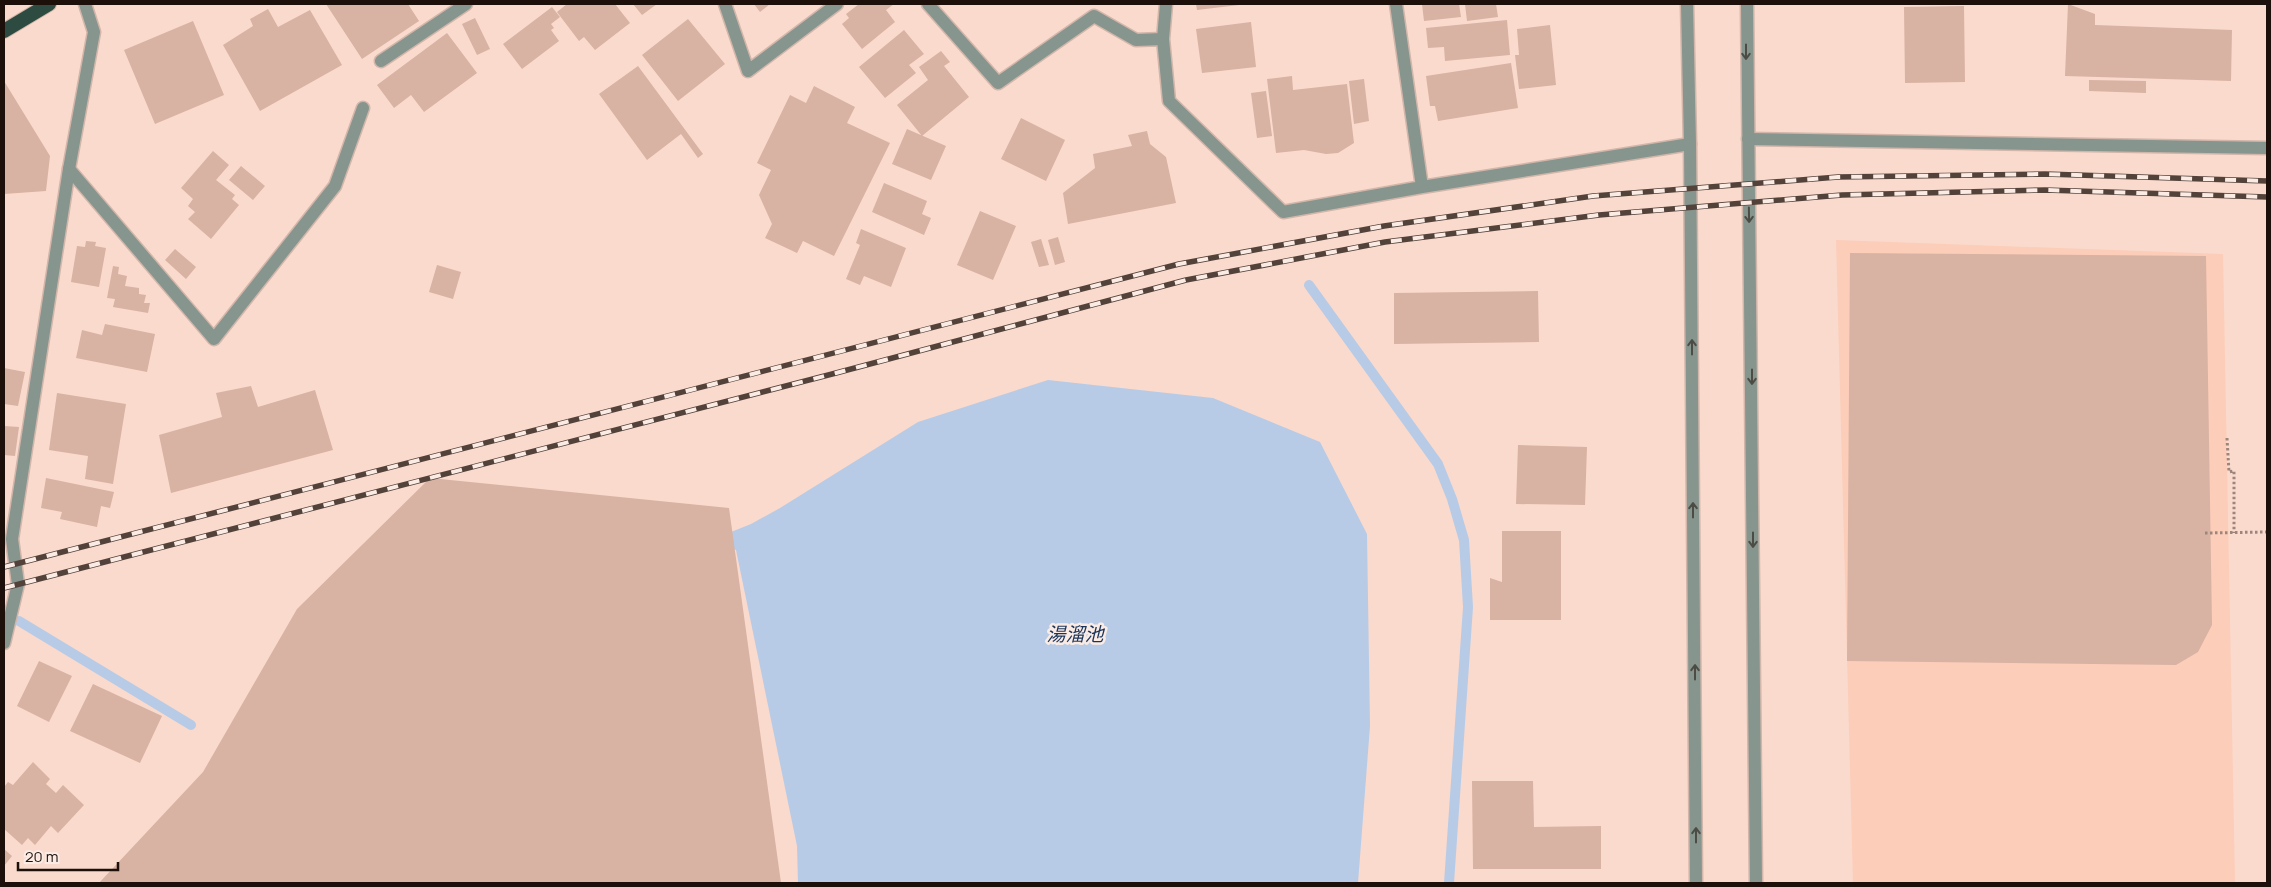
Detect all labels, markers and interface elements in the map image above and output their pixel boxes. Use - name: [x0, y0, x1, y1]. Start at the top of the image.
- one-way arrow: [1741, 44, 1751, 60]
- one-way arrow: [1745, 207, 1754, 223]
- one-way arrow: [1687, 339, 1697, 356]
- one-way arrow: [1747, 369, 1757, 385]
- one-way arrow: [1688, 502, 1698, 518]
- one-way arrow: [1748, 532, 1758, 548]
- water label: 湯溜池: [1046, 621, 1105, 647]
- one-way arrow: [1690, 664, 1700, 680]
- one-way arrow: [1691, 827, 1701, 843]
- scale bar: [18, 840, 118, 872]
- text: 20 m: [25, 846, 58, 867]

